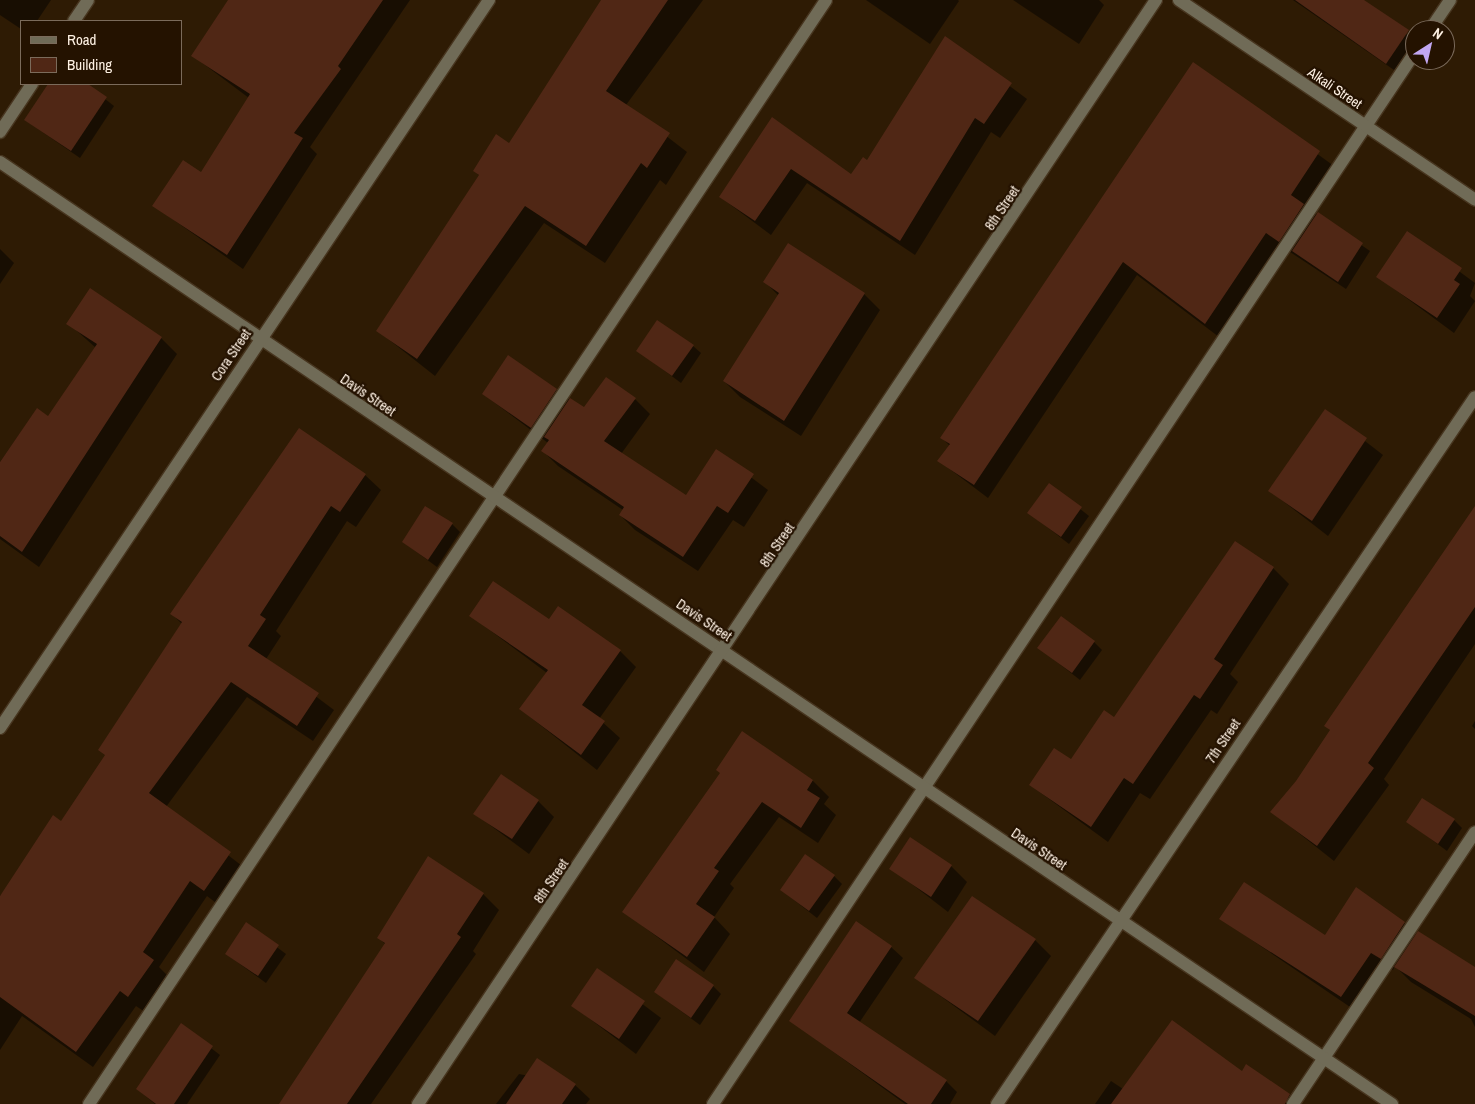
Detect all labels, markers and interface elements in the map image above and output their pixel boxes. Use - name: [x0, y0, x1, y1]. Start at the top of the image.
- legend: [20, 20, 182, 85]
- north arrow: [1405, 20, 1455, 70]
- text: N: [1429, 24, 1447, 43]
- text: Road: [67, 29, 96, 50]
- text: Building: [67, 54, 112, 75]
- street label: Alkali Street: [1305, 64, 1365, 112]
- street label: 8th Street: [981, 183, 1023, 233]
- street label: Cora Street: [208, 326, 254, 384]
- street label: Davis Street: [337, 370, 399, 420]
- street label: 8th Street: [756, 520, 798, 570]
- street label: Davis Street: [673, 595, 735, 645]
- street label: 7th Street: [1202, 716, 1244, 766]
- street label: Davis Street: [1008, 824, 1070, 874]
- street label: 8th Street: [530, 856, 572, 906]

